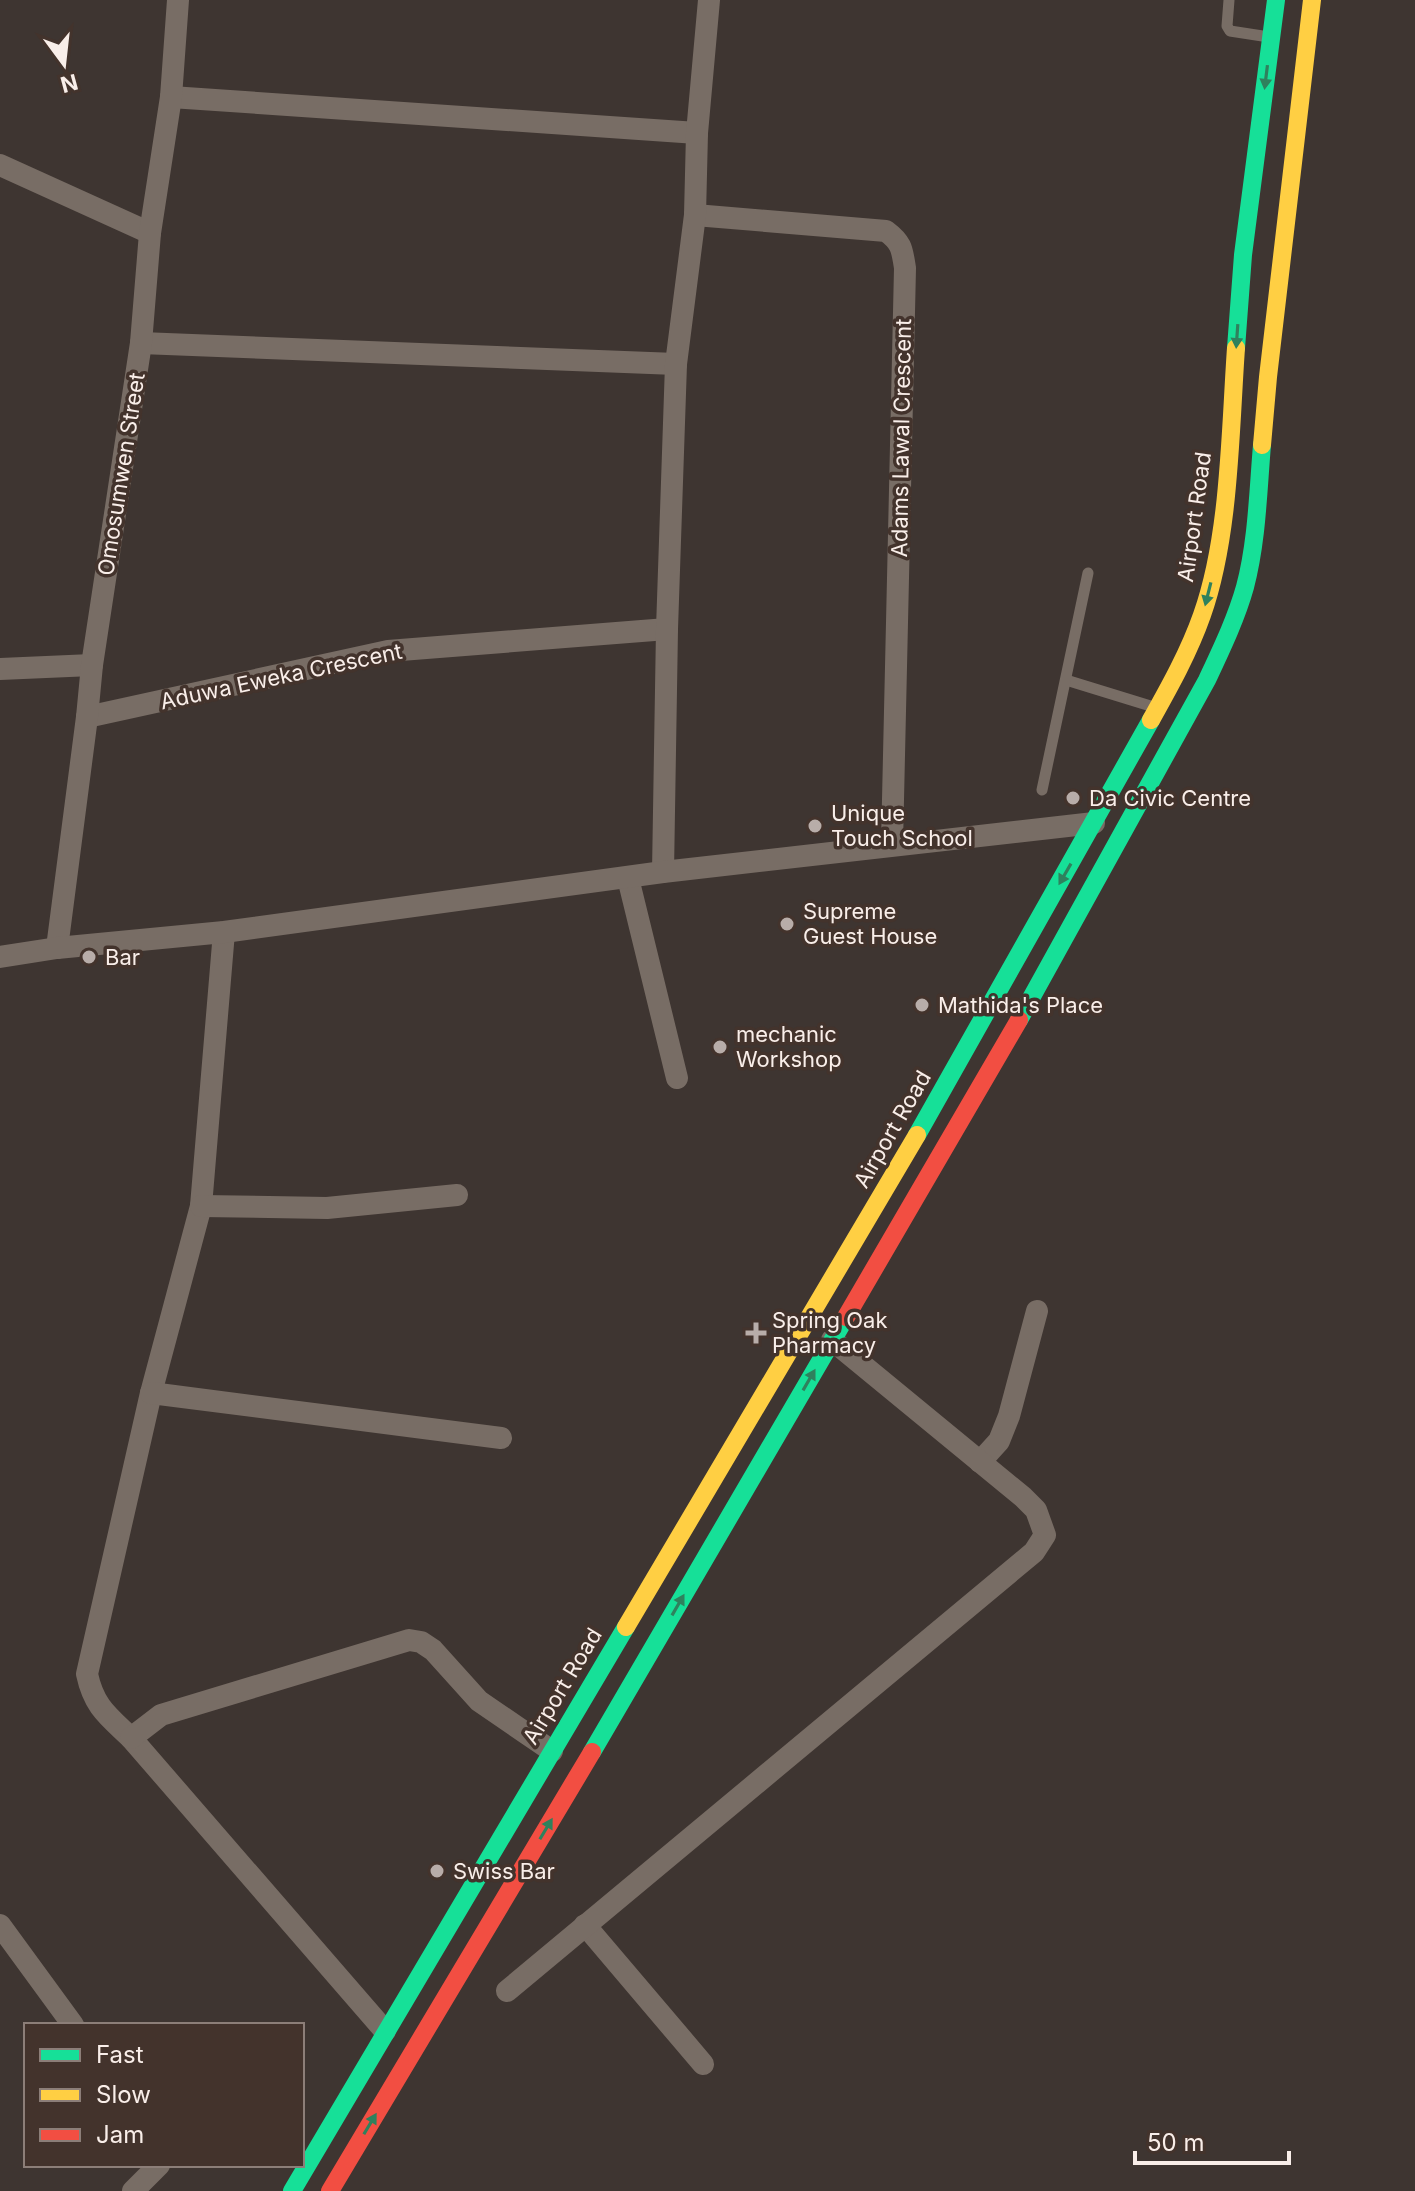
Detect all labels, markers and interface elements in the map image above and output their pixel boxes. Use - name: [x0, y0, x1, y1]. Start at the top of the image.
- north arrow: [24, 24, 104, 104]
- one-way arrow: [1259, 65, 1272, 90]
- text: N: [58, 69, 81, 98]
- street label: Adams Lawal Crescent: [886, 318, 916, 558]
- one-way arrow: [1230, 324, 1243, 349]
- street label: Omosumwen Street: [92, 371, 150, 577]
- street label: Airport Road: [1172, 450, 1216, 584]
- one-way arrow: [1201, 581, 1213, 606]
- street label: Aduwa Eweka Crescent: [158, 638, 404, 714]
- place label: Da Civic Centre: [1089, 785, 1251, 811]
- marker: Da Civic Centre: [1064, 789, 1082, 807]
- place label: Unique Touch School: [831, 800, 973, 851]
- marker: Unique Touch School: [806, 817, 824, 835]
- one-way arrow: [1058, 863, 1072, 886]
- place label: Supreme Guest House: [803, 898, 937, 949]
- marker: Supreme Guest House: [778, 915, 796, 933]
- place label: Bar: [105, 944, 140, 970]
- marker: Bar: [80, 948, 98, 966]
- place label: Mathida's Place: [938, 992, 1103, 1018]
- marker: Mathida's Place: [913, 996, 931, 1014]
- place label: mechanic Workshop: [736, 1021, 842, 1072]
- marker: mechanic Workshop: [711, 1038, 729, 1056]
- street label: Airport Road: [848, 1066, 936, 1192]
- place label: Spring Oak Pharmacy: [772, 1307, 887, 1358]
- marker: Spring Oak Pharmacy: [747, 1324, 765, 1342]
- one-way arrow: [802, 1369, 816, 1391]
- one-way arrow: [671, 1594, 685, 1616]
- street label: Airport Road: [517, 1623, 607, 1749]
- one-way arrow: [539, 1818, 553, 1840]
- place label: Swiss Bar: [453, 1858, 555, 1884]
- marker: Swiss Bar: [428, 1862, 446, 1880]
- legend: [24, 2023, 304, 2167]
- text: Fast: [96, 2040, 144, 2069]
- text: Slow: [96, 2080, 151, 2109]
- one-way arrow: [363, 2113, 377, 2135]
- scale bar: [1135, 2115, 1289, 2165]
- text: Jam: [96, 2120, 144, 2149]
- text: 50 m: [1147, 2128, 1205, 2157]

